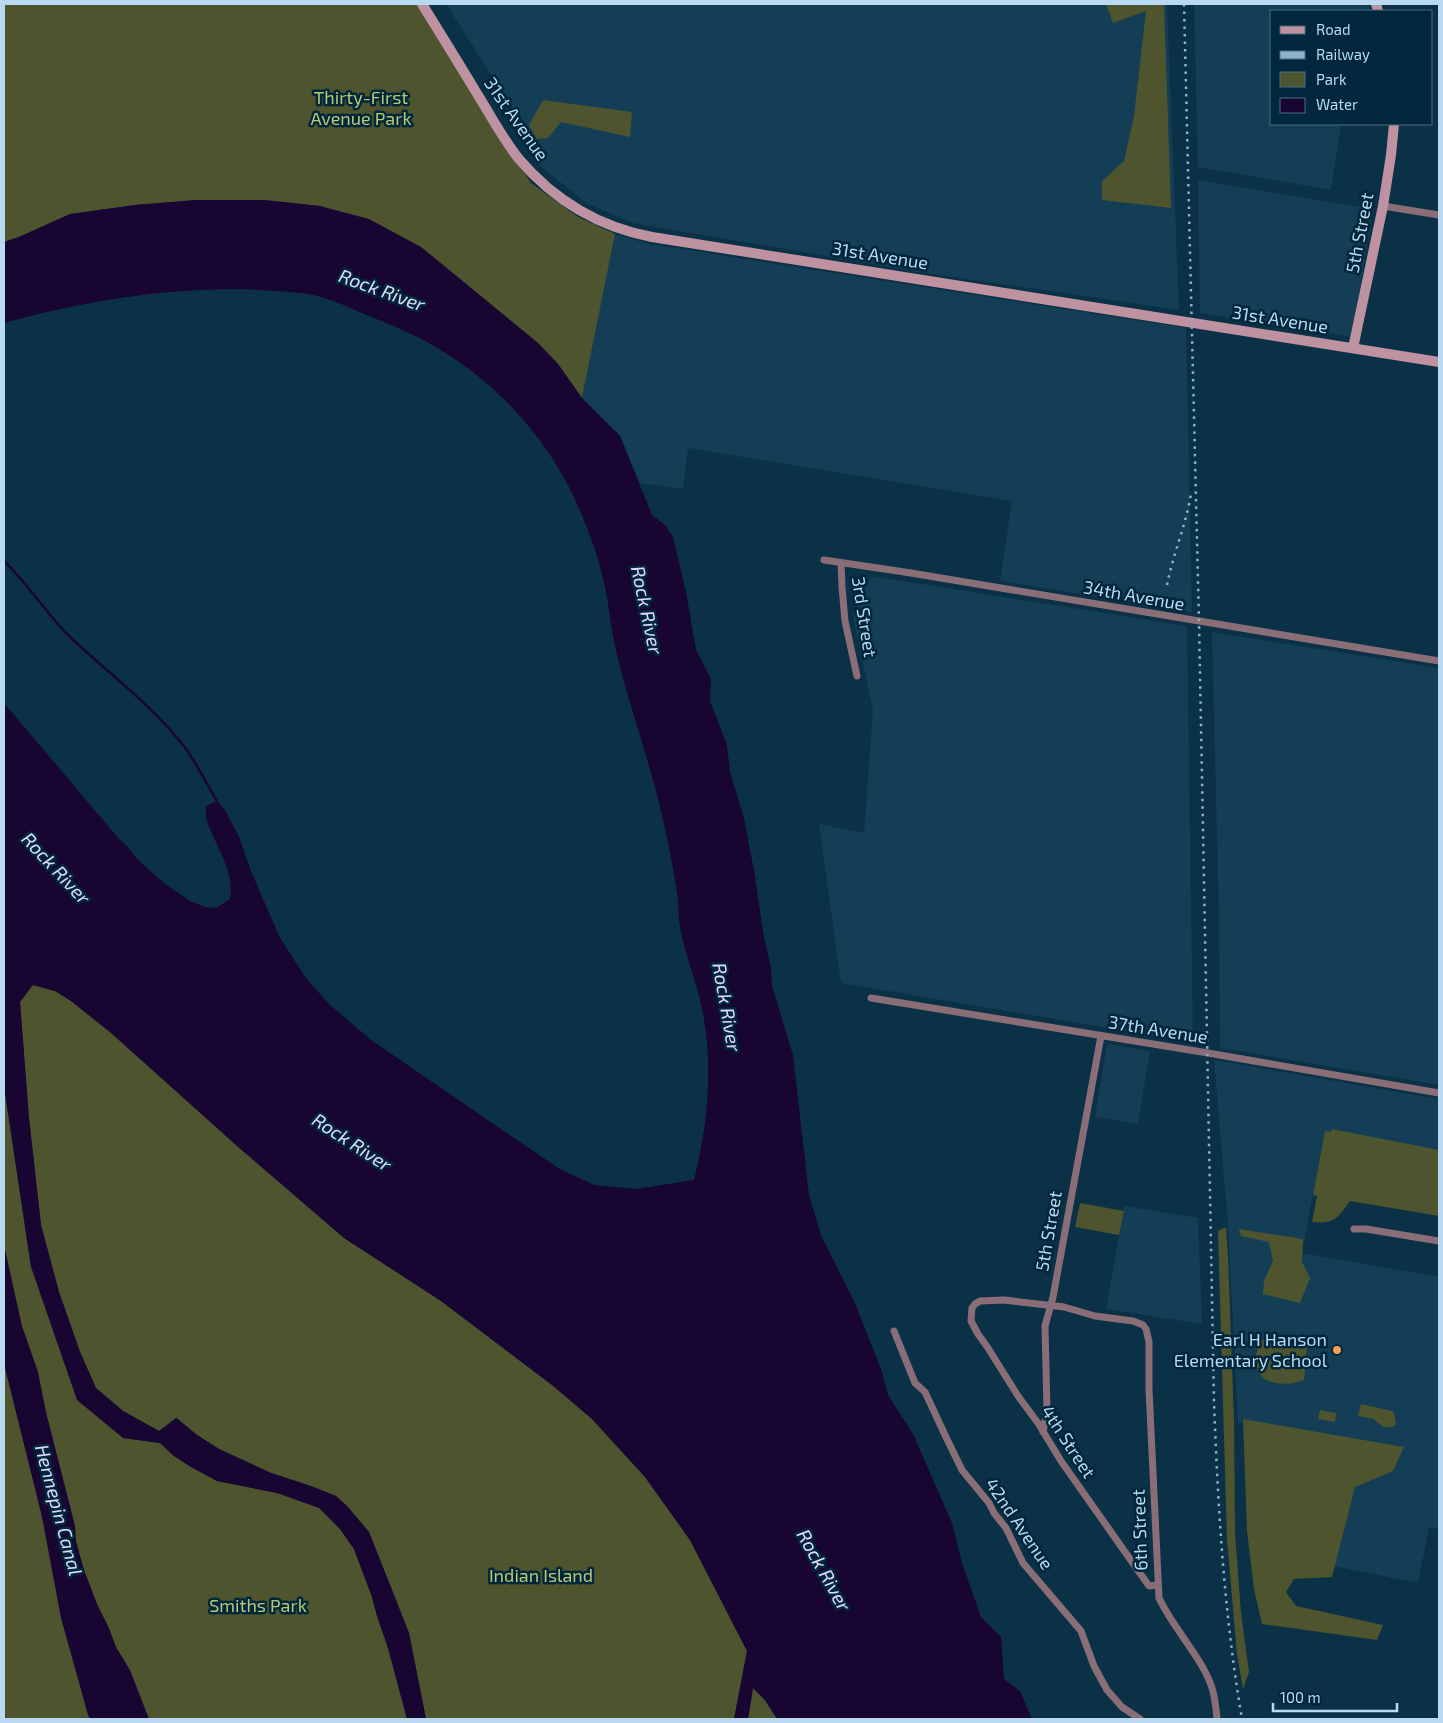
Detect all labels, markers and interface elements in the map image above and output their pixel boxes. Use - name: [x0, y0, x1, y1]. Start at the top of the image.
- legend: [1270, 10, 1433, 125]
- text: Road: [1316, 20, 1351, 38]
- text: Railway: [1316, 45, 1370, 63]
- text: Park: [1316, 70, 1347, 88]
- street label: 31st Avenue: [480, 72, 554, 164]
- park label: Thirty-First Avenue Park: [310, 86, 412, 129]
- text: Water: [1316, 95, 1358, 113]
- street label: 5th Street: [1340, 191, 1378, 275]
- street label: 31st Avenue: [830, 237, 930, 273]
- water label: Rock River: [336, 263, 429, 316]
- street label: 31st Avenue: [1230, 301, 1330, 337]
- water label: Rock River: [627, 564, 668, 657]
- street label: 3rd Street: [848, 575, 882, 659]
- street label: 34th Avenue: [1082, 575, 1186, 615]
- water label: Rock River: [17, 827, 96, 909]
- water label: Rock River: [708, 961, 747, 1054]
- street label: 37th Avenue: [1107, 1010, 1209, 1048]
- water label: Rock River: [308, 1107, 397, 1176]
- street label: 5th Street: [1030, 1189, 1066, 1273]
- place label: Earl H Hanson Elementary School: [1174, 1328, 1328, 1371]
- marker: Earl H Hanson Elementary School: [1331, 1344, 1343, 1356]
- street label: 4th Street: [1037, 1401, 1101, 1482]
- water label: Hennepin Canal: [31, 1442, 88, 1578]
- street label: 42nd Avenue: [981, 1473, 1059, 1573]
- street label: 6th Street: [1127, 1489, 1151, 1571]
- water label: Rock River: [793, 1525, 857, 1615]
- park label: Indian Island: [489, 1564, 593, 1586]
- park label: Smiths Park: [209, 1594, 307, 1616]
- scale bar: [1273, 1680, 1397, 1712]
- text: 100 m: [1280, 1688, 1321, 1706]

